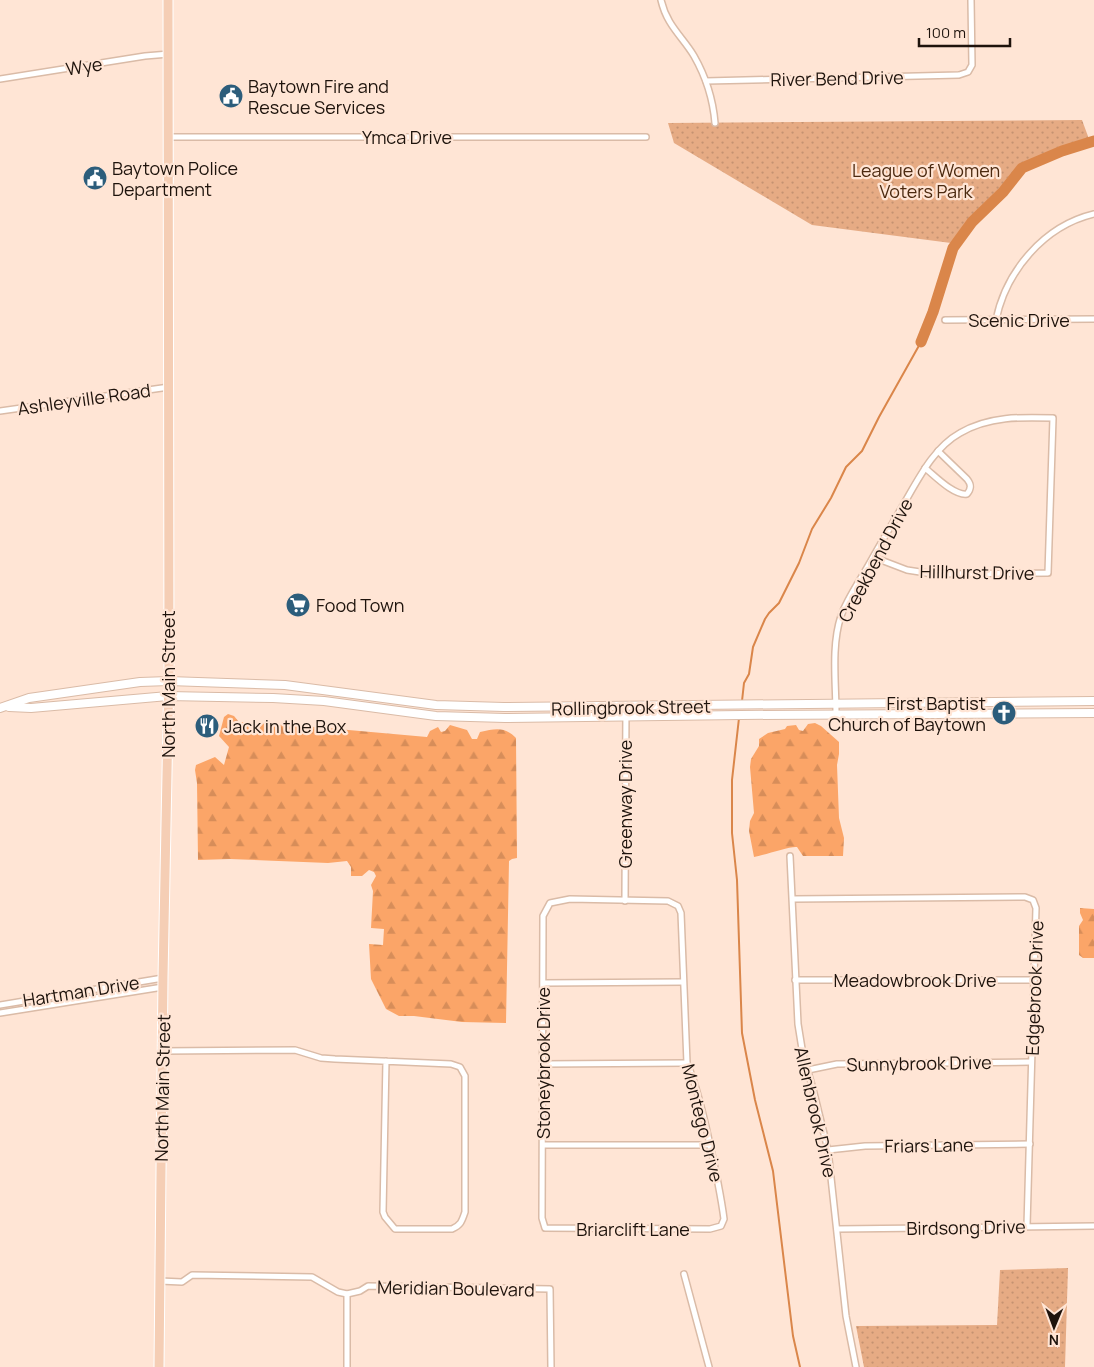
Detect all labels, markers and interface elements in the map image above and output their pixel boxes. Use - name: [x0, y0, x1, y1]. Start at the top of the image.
- scale bar: [919, 15, 1010, 47]
- text: 100 m: [926, 22, 966, 43]
- street label: Wye: [64, 51, 104, 81]
- street label: River Bend Drive: [770, 65, 904, 91]
- place label: Baytown Fire and Rescue Services: [248, 74, 389, 119]
- public building icon: Baytown Fire and Rescue Services: [218, 83, 244, 109]
- street label: Ymca Drive: [362, 125, 452, 149]
- place label: Baytown Police Department: [112, 156, 238, 201]
- park label: League of Women Voters Park: [852, 158, 1000, 203]
- public building icon: Baytown Police Department: [82, 165, 108, 191]
- street label: Scenic Drive: [968, 308, 1070, 332]
- street label: Ashleyville Road: [16, 378, 152, 420]
- street label: Creekbend Drive: [832, 494, 918, 626]
- street label: Hillhurst Drive: [919, 559, 1035, 585]
- supermarket icon: Food Town: [285, 592, 311, 618]
- place label: Food Town: [316, 593, 404, 617]
- street label: North Main Street: [156, 610, 180, 758]
- place label: First Baptist Church of Baytown: [828, 691, 986, 736]
- street label: Rollingbrook Street: [551, 694, 711, 720]
- church icon: First Baptist Church of Baytown: [991, 700, 1017, 726]
- restaurant icon: Jack in the Box: [194, 713, 220, 739]
- place label: Jack in the Box: [224, 714, 347, 738]
- street label: Greenway Drive: [613, 740, 637, 868]
- street label: Edgebrook Drive: [1020, 920, 1048, 1056]
- street label: Meadowbrook Drive: [833, 968, 997, 992]
- street label: Hartman Drive: [21, 970, 141, 1012]
- street label: Stoneybrook Drive: [531, 987, 555, 1139]
- street label: North Main Street: [149, 1014, 175, 1162]
- street label: Allenbrook Drive: [789, 1044, 843, 1180]
- street label: Sunnybrook Drive: [846, 1050, 992, 1076]
- street label: Montego Drive: [677, 1061, 729, 1185]
- street label: Friars Lane: [884, 1132, 974, 1158]
- street label: Birdsong Drive: [906, 1214, 1026, 1240]
- street label: Briarclift Lane: [576, 1217, 690, 1241]
- street label: Meridian Boulevard: [377, 1275, 535, 1301]
- north arrow: [1029, 1302, 1079, 1352]
- text: N: [1049, 1331, 1059, 1350]

